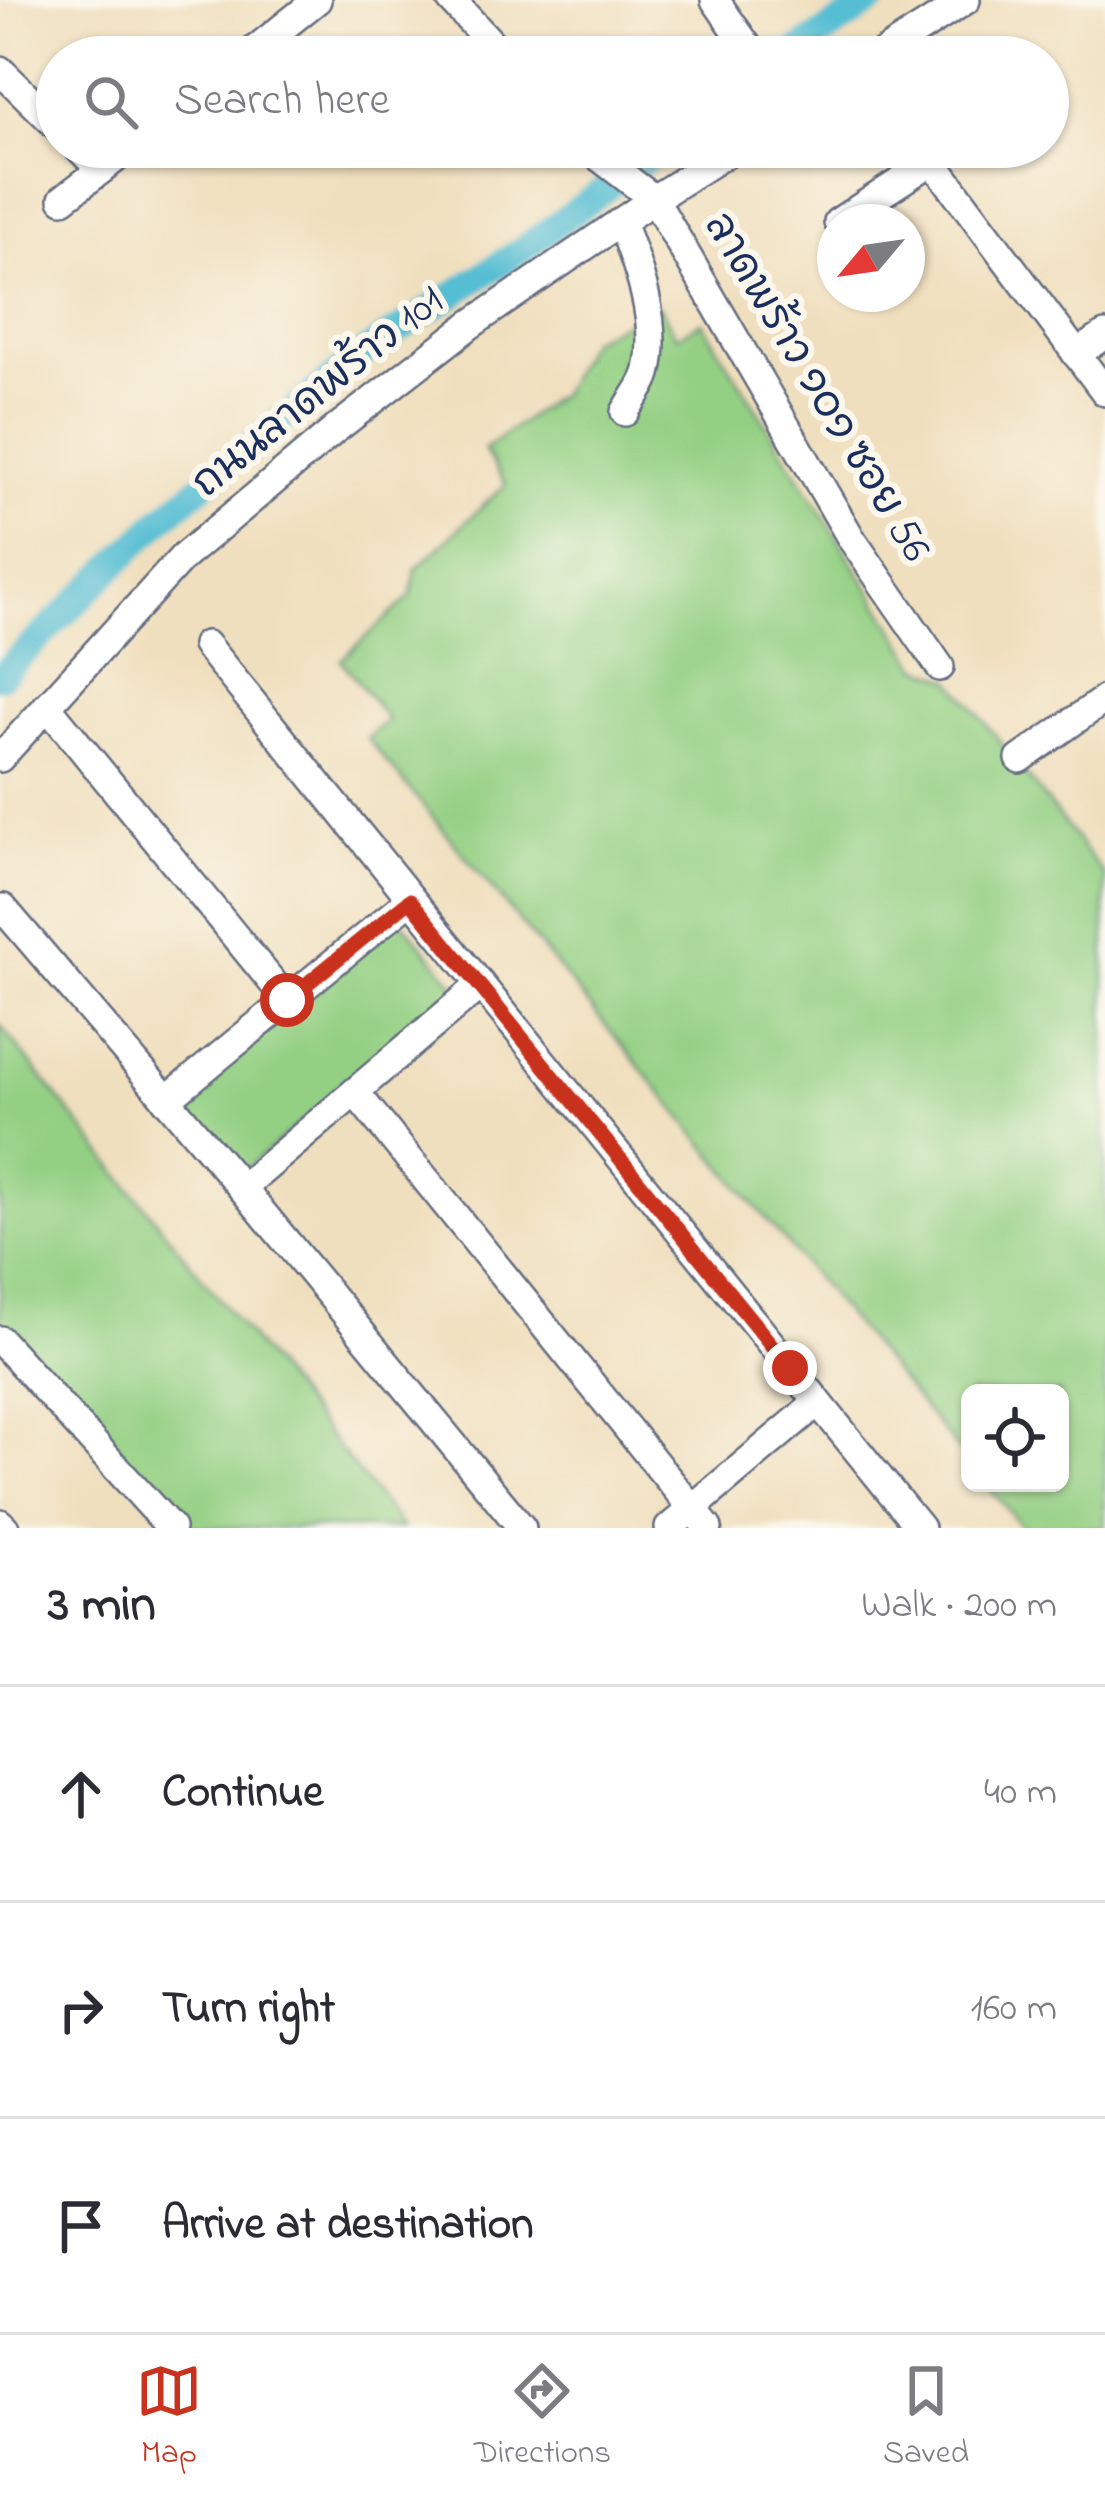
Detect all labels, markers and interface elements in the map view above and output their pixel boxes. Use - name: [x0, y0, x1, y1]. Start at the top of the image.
- search box: [36, 36, 1069, 168]
- icon: search: [78, 69, 144, 135]
- text: Search here: [174, 69, 390, 135]
- street label: ลาดพร้าว ๑๐๑ ซอย 56: [687, 202, 945, 574]
- north arrow: [817, 204, 925, 312]
- street label: ถนนลาดพร้าว 101: [180, 272, 458, 514]
- route start: [260, 973, 314, 1027]
- route end: [763, 1341, 817, 1395]
- map controls: [961, 1384, 1069, 1492]
- button: locate: [961, 1384, 1069, 1492]
- text: 3 min: [48, 1569, 156, 1644]
- text: Walk · 200 m: [861, 1578, 1057, 1635]
- icon: ahead: [48, 1761, 114, 1827]
- text: Continue: [162, 1761, 323, 1827]
- text: 40 m: [984, 1765, 1057, 1822]
- icon: right: [48, 1977, 114, 2043]
- text: Turn right: [162, 1977, 335, 2043]
- text: 160 m: [971, 1981, 1057, 2038]
- icon: arrive: [48, 2193, 114, 2259]
- text: Arrive at destination: [162, 2193, 533, 2259]
- tab: Map: [136, 2358, 202, 2478]
- tab: Directions: [474, 2358, 611, 2478]
- tab: Saved: [883, 2358, 969, 2478]

